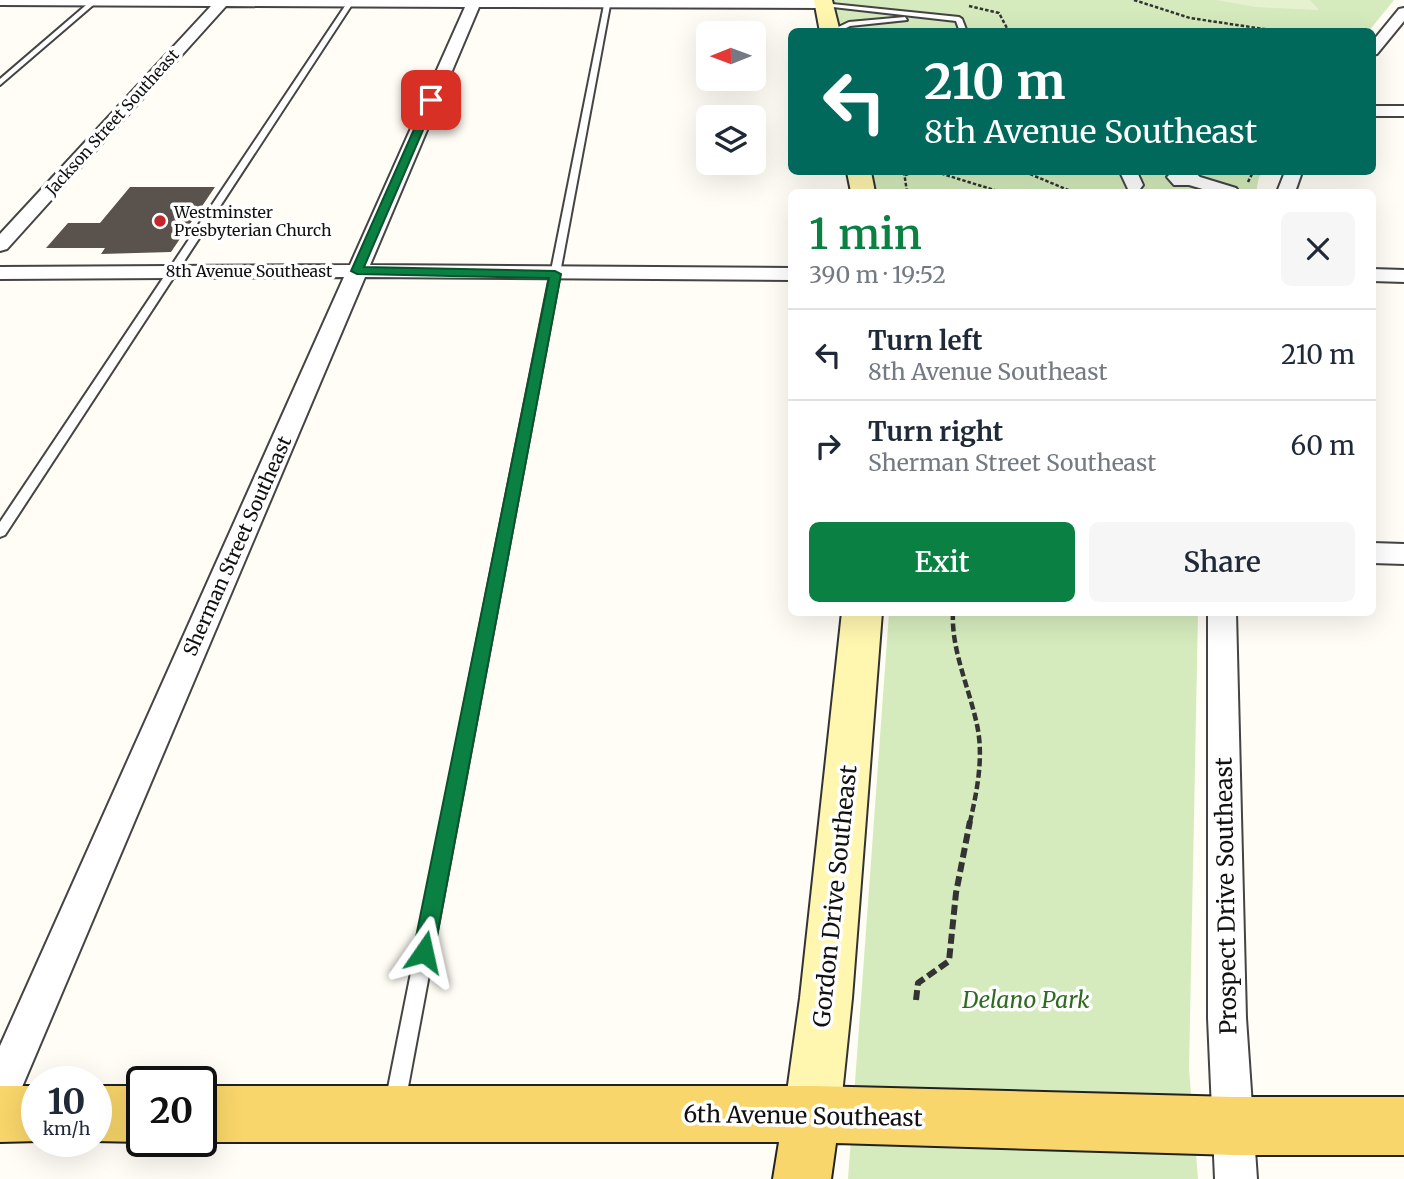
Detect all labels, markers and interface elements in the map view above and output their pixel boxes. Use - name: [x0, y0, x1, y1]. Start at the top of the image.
- north arrow: [696, 21, 766, 91]
- map controls: [696, 21, 766, 175]
- street label: Jackson Street Southeast: [40, 44, 183, 200]
- text: 210 m: [924, 51, 1065, 112]
- icon: left: [809, 56, 900, 147]
- pin: [401, 70, 461, 130]
- icon: arrive: [412, 81, 450, 119]
- button: layers: [696, 105, 766, 175]
- text: 8th Avenue Southeast: [924, 112, 1257, 152]
- place label: Westminster Presbyterian Church: [173, 202, 332, 240]
- text: 1 min: [809, 208, 922, 260]
- button: close: [1281, 212, 1355, 286]
- marker: Westminster Presbyterian Church: [152, 213, 168, 229]
- text: 390 m · 19:52: [809, 260, 946, 289]
- street label: 8th Avenue Southeast: [166, 261, 333, 281]
- text: Turn left: [868, 324, 982, 357]
- icon: left: [809, 336, 847, 374]
- text: 210 m: [1281, 338, 1355, 371]
- text: 8th Avenue Southeast: [868, 357, 1107, 386]
- text: Turn right: [868, 415, 1003, 448]
- icon: right: [809, 427, 847, 465]
- text: 60 m: [1291, 429, 1355, 462]
- street label: Sherman Street Southeast: [178, 432, 297, 660]
- text: Sherman Street Southeast: [868, 448, 1156, 477]
- button: Exit: [809, 522, 1075, 602]
- button: Share: [1089, 522, 1355, 602]
- street label: Prospect Drive Southeast: [1209, 757, 1242, 1035]
- street label: Gordon Drive Southeast: [806, 763, 863, 1029]
- position arrow: [387, 915, 461, 989]
- park label: Delano Park: [961, 985, 1090, 1014]
- speed limit sign: 20: [126, 1066, 217, 1157]
- text: 10: [48, 1080, 85, 1124]
- street label: 6th Avenue Southeast: [683, 1099, 923, 1132]
- text: km/h: [43, 1117, 90, 1140]

